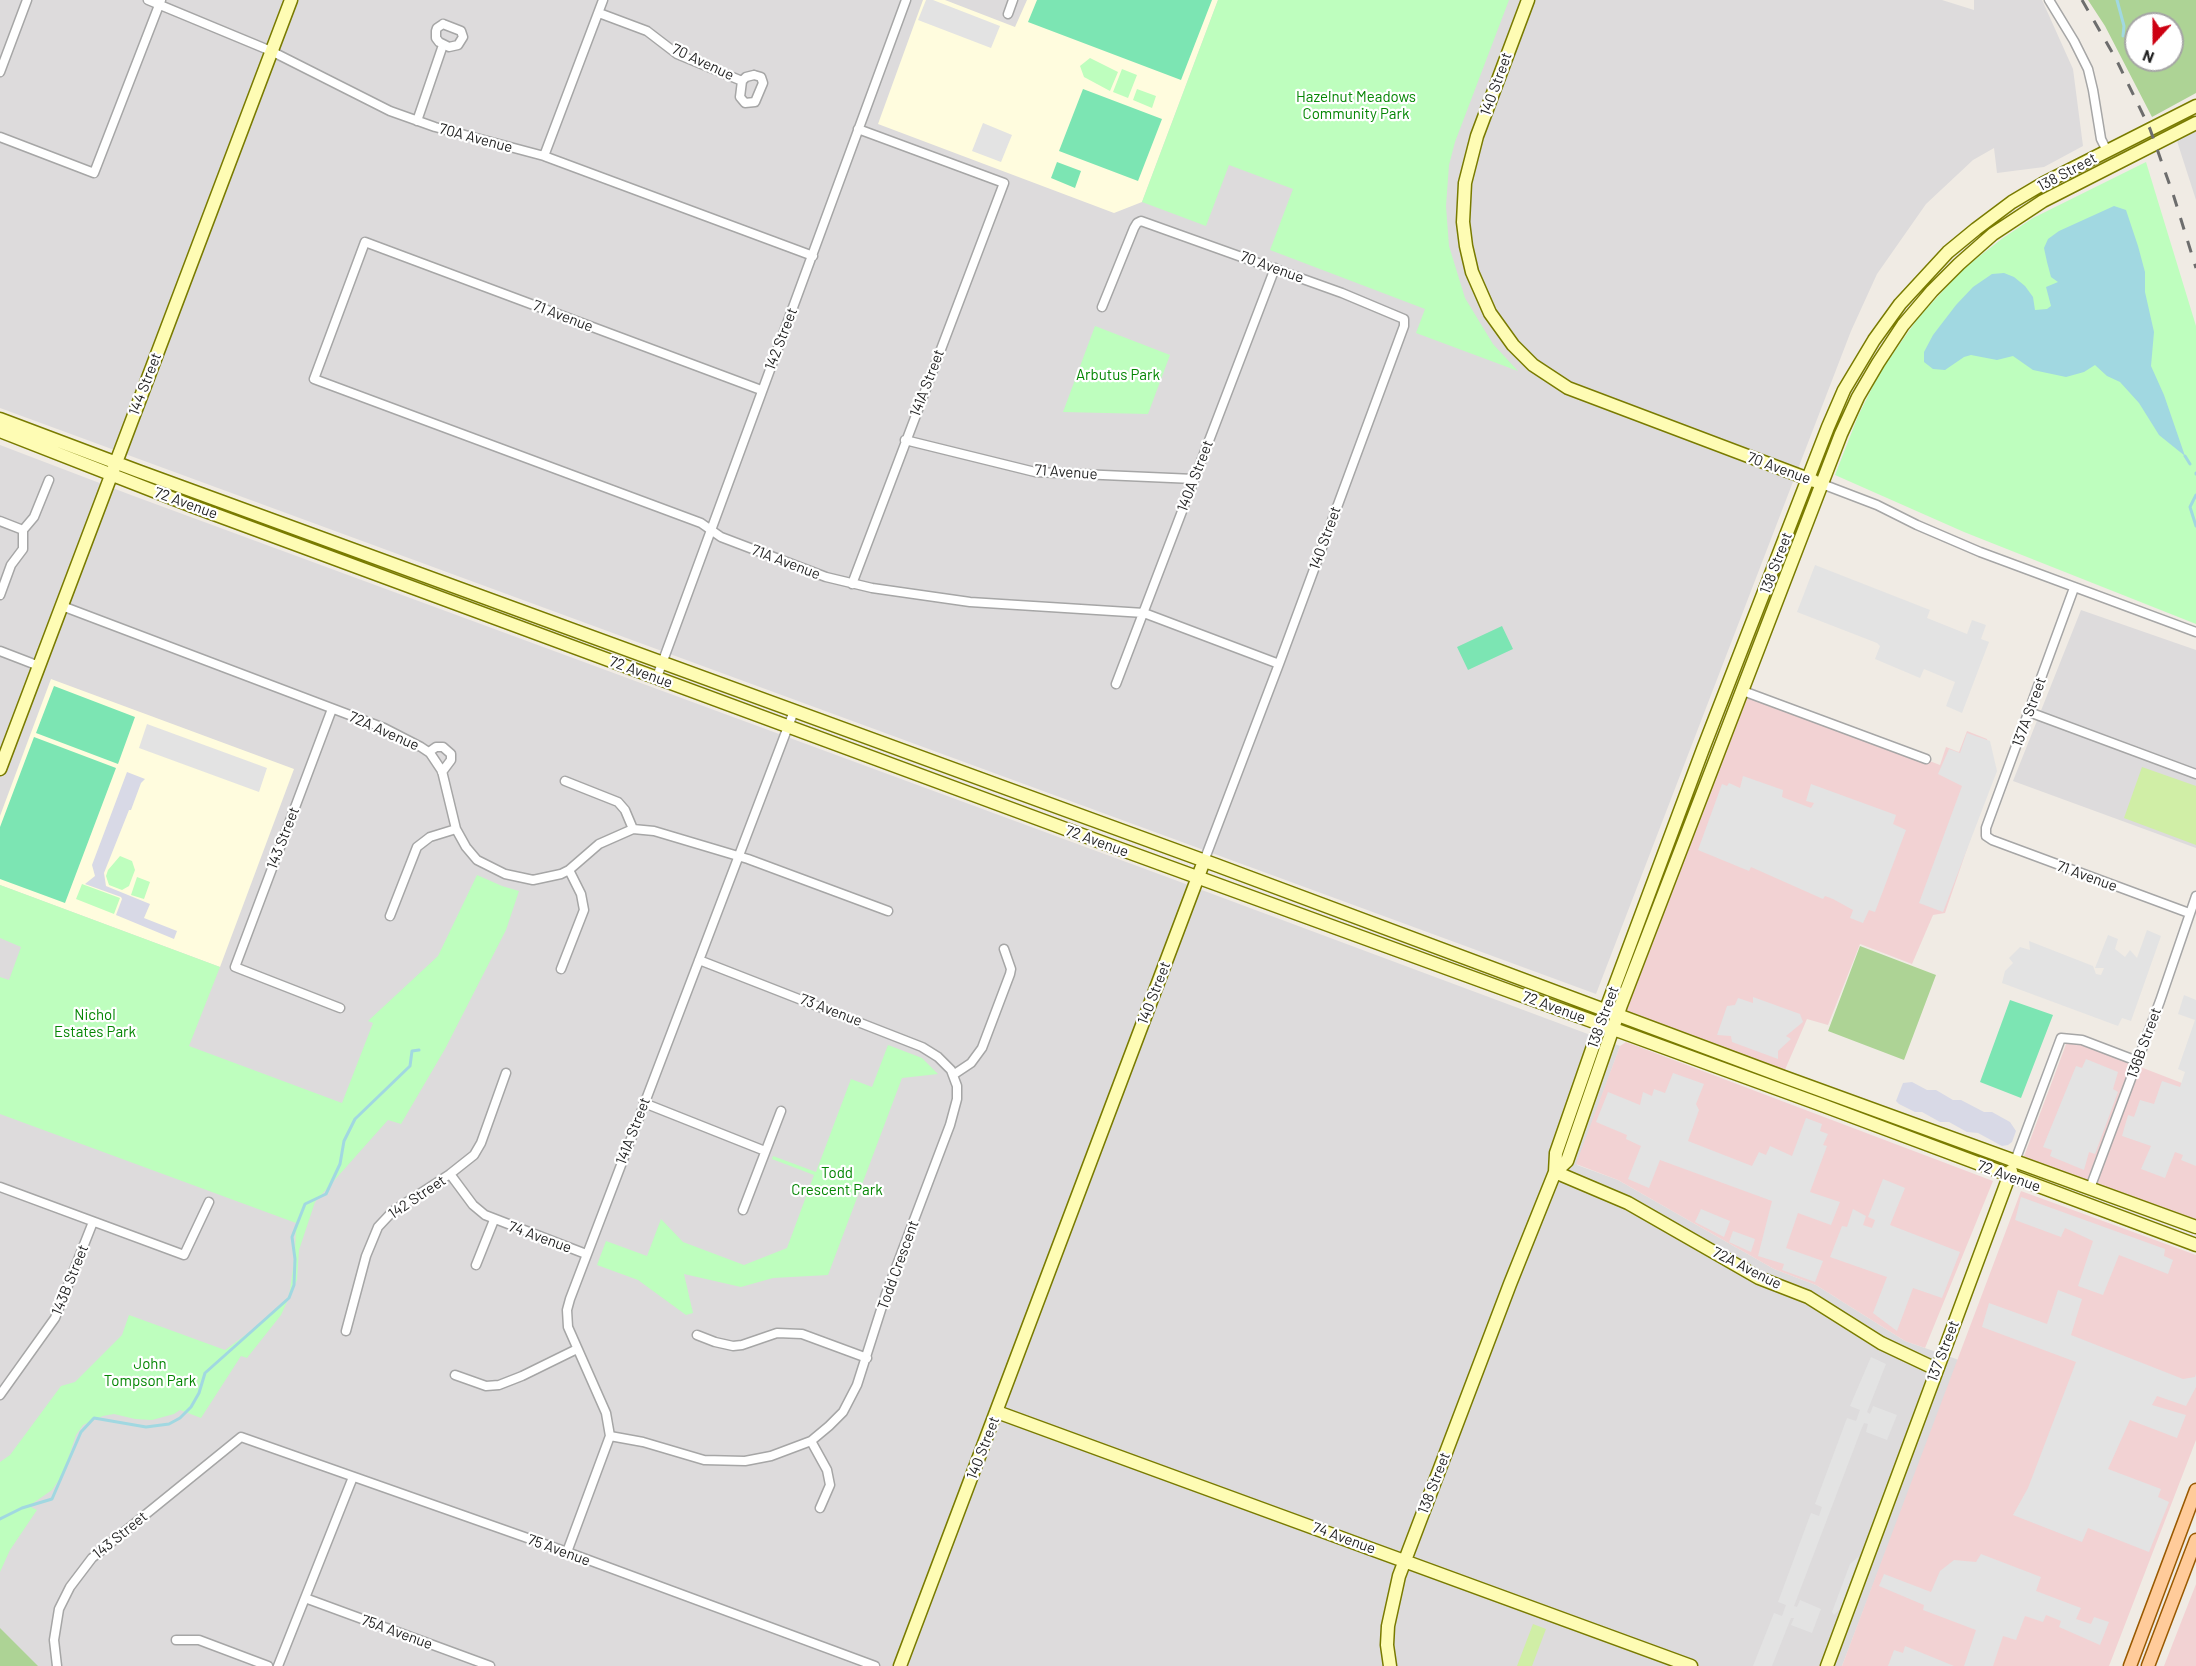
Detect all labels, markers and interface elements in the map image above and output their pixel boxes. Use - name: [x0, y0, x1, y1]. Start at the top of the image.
- north arrow: [2124, 12, 2184, 72]
- street label: 70 Avenue: [669, 40, 737, 84]
- text: N: [2140, 47, 2156, 68]
- street label: 140 Street: [1476, 50, 1516, 118]
- park label: Hazelnut Meadows Community Park: [1296, 88, 1416, 123]
- street label: 70A Avenue: [437, 120, 515, 156]
- street label: 138 Street: [2034, 149, 2100, 195]
- street label: 70 Avenue: [1238, 247, 1306, 287]
- street label: 71 Avenue: [530, 296, 596, 336]
- street label: 142 Street: [761, 305, 801, 373]
- street label: 141A Street: [906, 347, 948, 419]
- street label: 144 Street: [125, 350, 165, 418]
- park label: Arbutus Park: [1076, 366, 1160, 384]
- street label: 140A Street: [1173, 438, 1217, 514]
- street label: 70 Avenue: [1745, 448, 1813, 488]
- street label: 71 Avenue: [1034, 461, 1098, 483]
- street label: 72 Avenue: [152, 483, 220, 523]
- street label: 140 Street: [1305, 504, 1345, 572]
- street label: 138 Street: [1756, 530, 1796, 596]
- street label: 71A Avenue: [749, 541, 823, 583]
- street label: 72 Avenue: [607, 652, 675, 692]
- street label: 137A Street: [2008, 675, 2050, 749]
- street label: 72A Avenue: [346, 708, 422, 754]
- street label: 143 Street: [263, 804, 303, 872]
- street label: 72 Avenue: [1063, 821, 1131, 861]
- street label: 71 Avenue: [2054, 857, 2120, 895]
- street label: 140 Street: [1134, 959, 1174, 1027]
- street label: 138 Street: [1583, 984, 1623, 1050]
- street label: 72 Avenue: [1520, 987, 1588, 1027]
- street label: 73 Avenue: [797, 990, 865, 1030]
- street label: 136B Street: [2123, 1005, 2165, 1081]
- park label: Nichol Estates Park: [54, 1006, 136, 1041]
- street label: 141A Street: [612, 1095, 654, 1167]
- street label: 72 Avenue: [1975, 1156, 2043, 1196]
- park label: Todd Crescent Park: [791, 1164, 883, 1199]
- street label: 142 Street: [385, 1171, 449, 1223]
- street label: 74 Avenue: [506, 1217, 574, 1257]
- street label: Todd Crescent: [873, 1218, 923, 1312]
- street label: 143B Street: [48, 1242, 92, 1318]
- street label: 72A Avenue: [1710, 1243, 1784, 1293]
- street label: 137 Street: [1923, 1318, 1963, 1384]
- park label: John Tompson Park: [104, 1355, 196, 1390]
- street label: 140 Street: [963, 1414, 1003, 1482]
- street label: 138 Street: [1414, 1450, 1454, 1516]
- street label: 143 Street: [89, 1507, 151, 1563]
- street label: 74 Avenue: [1310, 1518, 1378, 1558]
- street label: 75 Avenue: [525, 1530, 593, 1570]
- street label: 75A Avenue: [359, 1611, 435, 1653]

